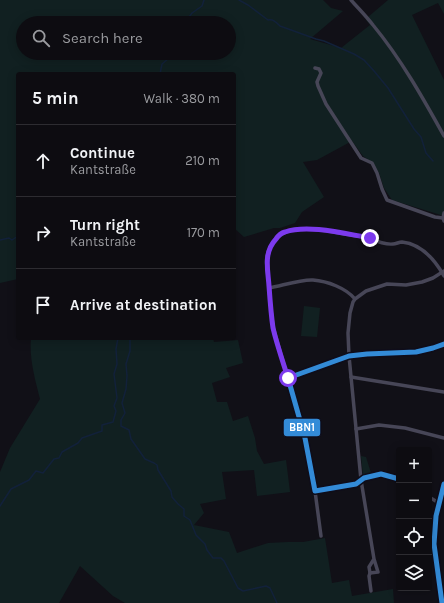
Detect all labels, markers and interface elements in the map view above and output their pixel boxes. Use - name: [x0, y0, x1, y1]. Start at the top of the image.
- search box: [16, 16, 236, 60]
- icon: search: [30, 27, 52, 49]
- text: Search here: [62, 29, 143, 47]
- text: 5 min: [32, 88, 79, 108]
- text: Walk · 380 m: [144, 91, 220, 106]
- text: Continue: [70, 144, 135, 162]
- icon: ahead: [32, 150, 54, 172]
- text: 210 m: [185, 153, 220, 168]
- text: Kantstraße: [70, 162, 136, 177]
- text: Turn right: [70, 216, 140, 234]
- icon: right: [32, 222, 54, 244]
- text: 170 m: [187, 225, 220, 240]
- route end: [361, 229, 379, 247]
- text: Kantstraße: [70, 234, 136, 249]
- icon: arrive: [32, 294, 54, 316]
- text: Arrive at destination: [70, 296, 217, 314]
- route start: [279, 369, 297, 387]
- line badge: BBN1: [283, 418, 321, 437]
- text: BBN1: [289, 421, 315, 434]
- map controls: [396, 447, 432, 591]
- button: +: [396, 447, 432, 483]
- button: −: [396, 483, 432, 519]
- button: locate: [396, 519, 432, 555]
- button: layers: [396, 555, 432, 591]

